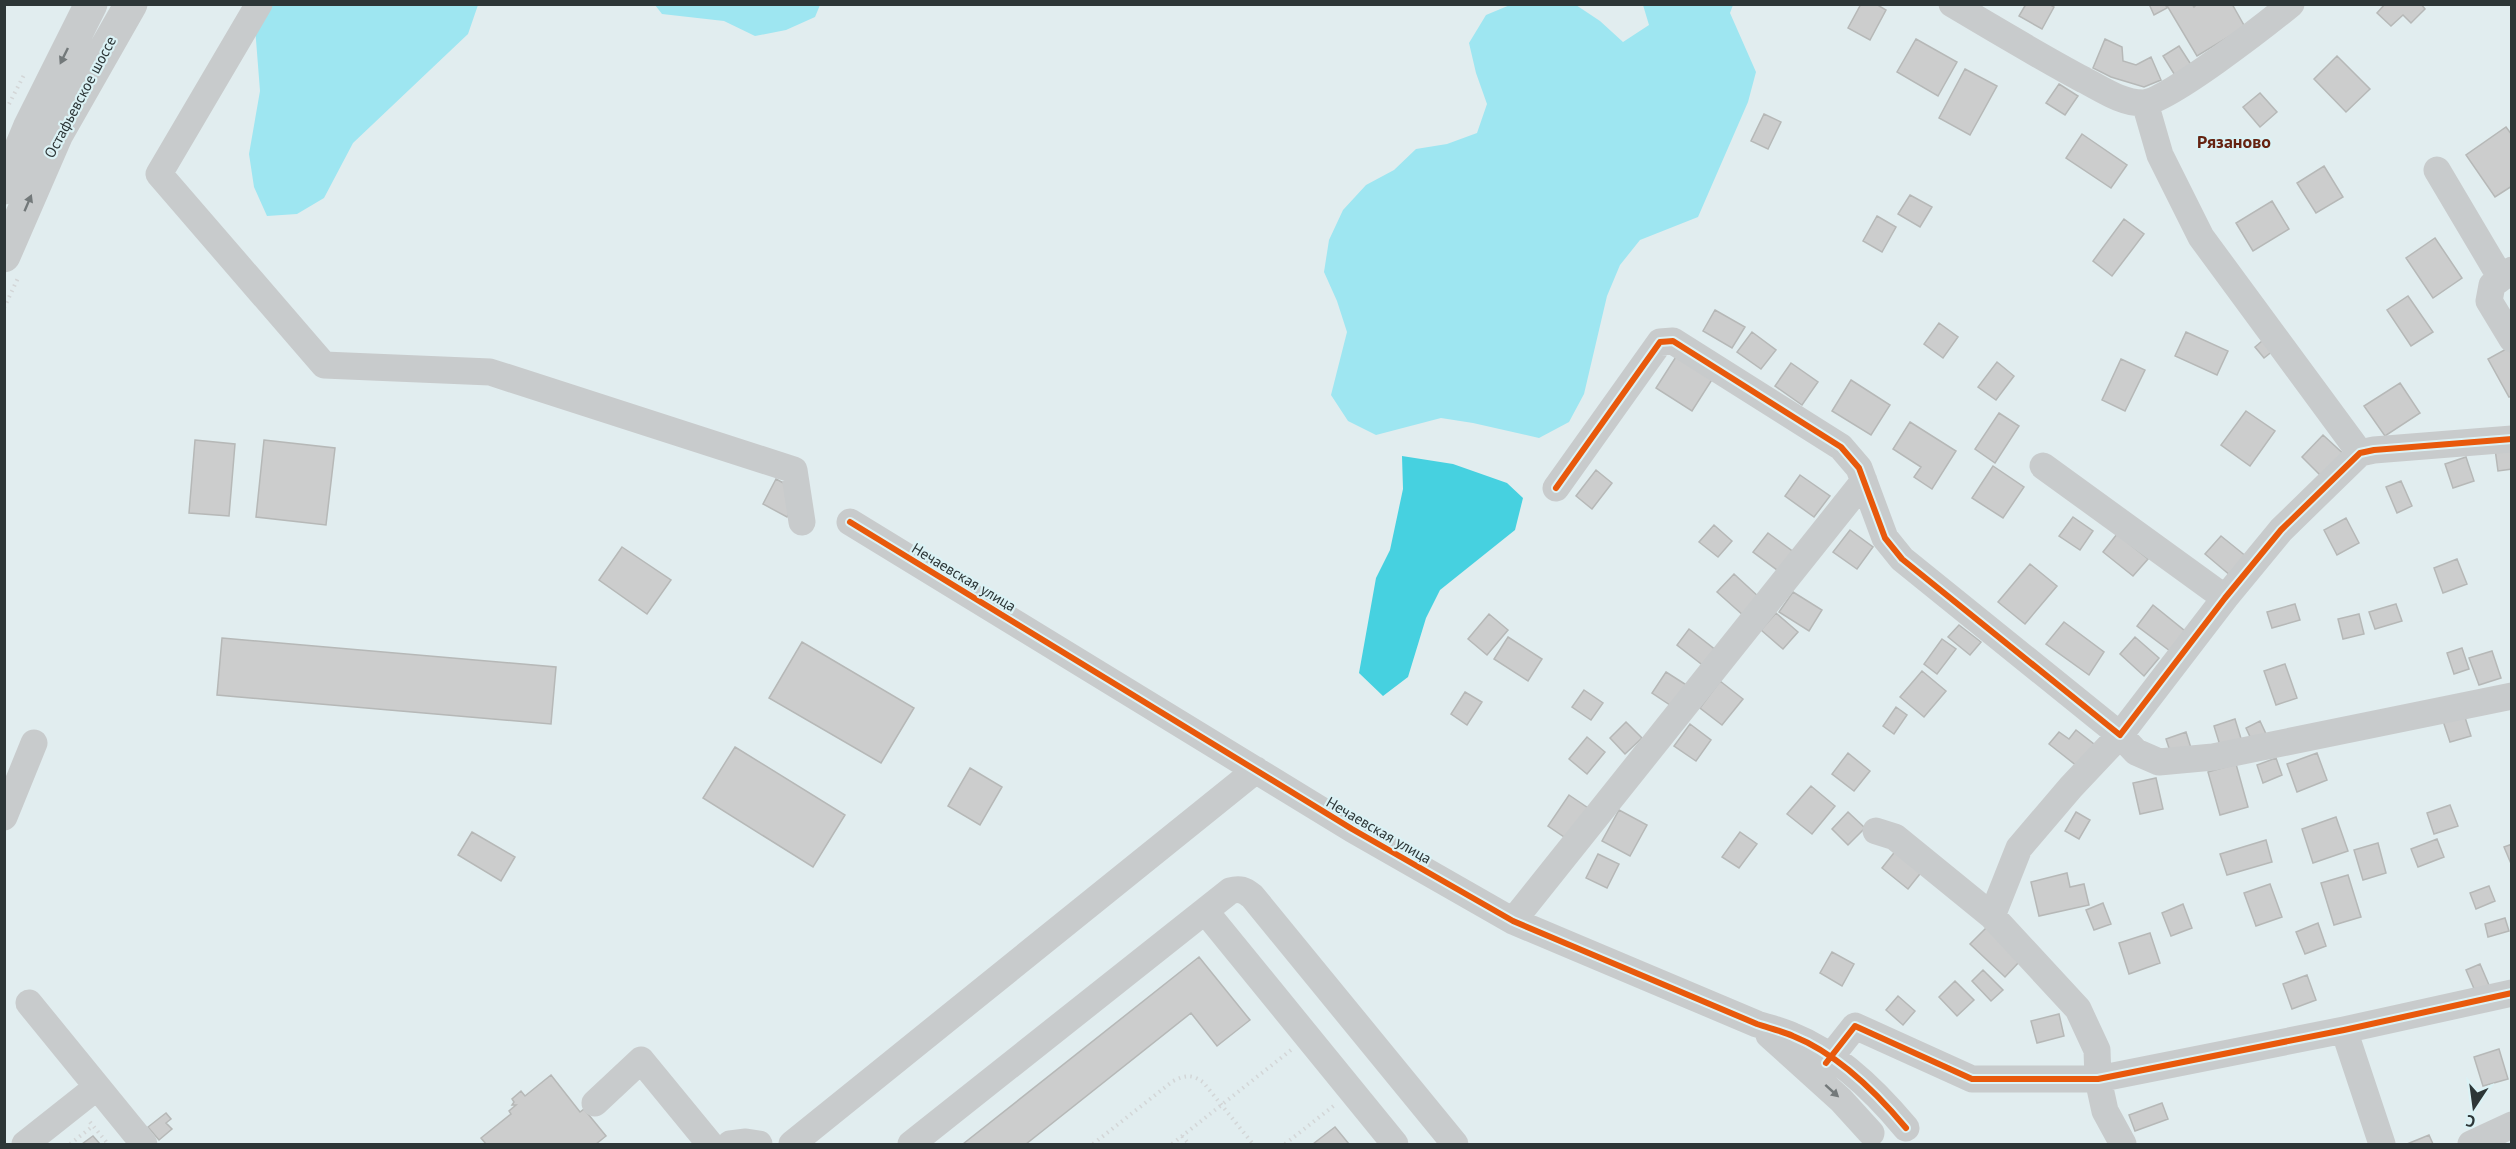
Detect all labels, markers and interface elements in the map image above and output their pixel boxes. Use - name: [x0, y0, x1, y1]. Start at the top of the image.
- street label: Остафьевское шоссе: [40, 33, 120, 161]
- one-way arrow: [60, 48, 69, 65]
- district label: Рязаново: [2197, 130, 2271, 153]
- one-way arrow: [23, 194, 32, 211]
- street label: Нечаевская улица: [908, 538, 1020, 616]
- street label: Нечаевская улица: [1323, 792, 1435, 868]
- north arrow: [2444, 1077, 2504, 1137]
- one-way arrow: [1825, 1084, 1839, 1098]
- text: С: [2464, 1111, 2477, 1132]

